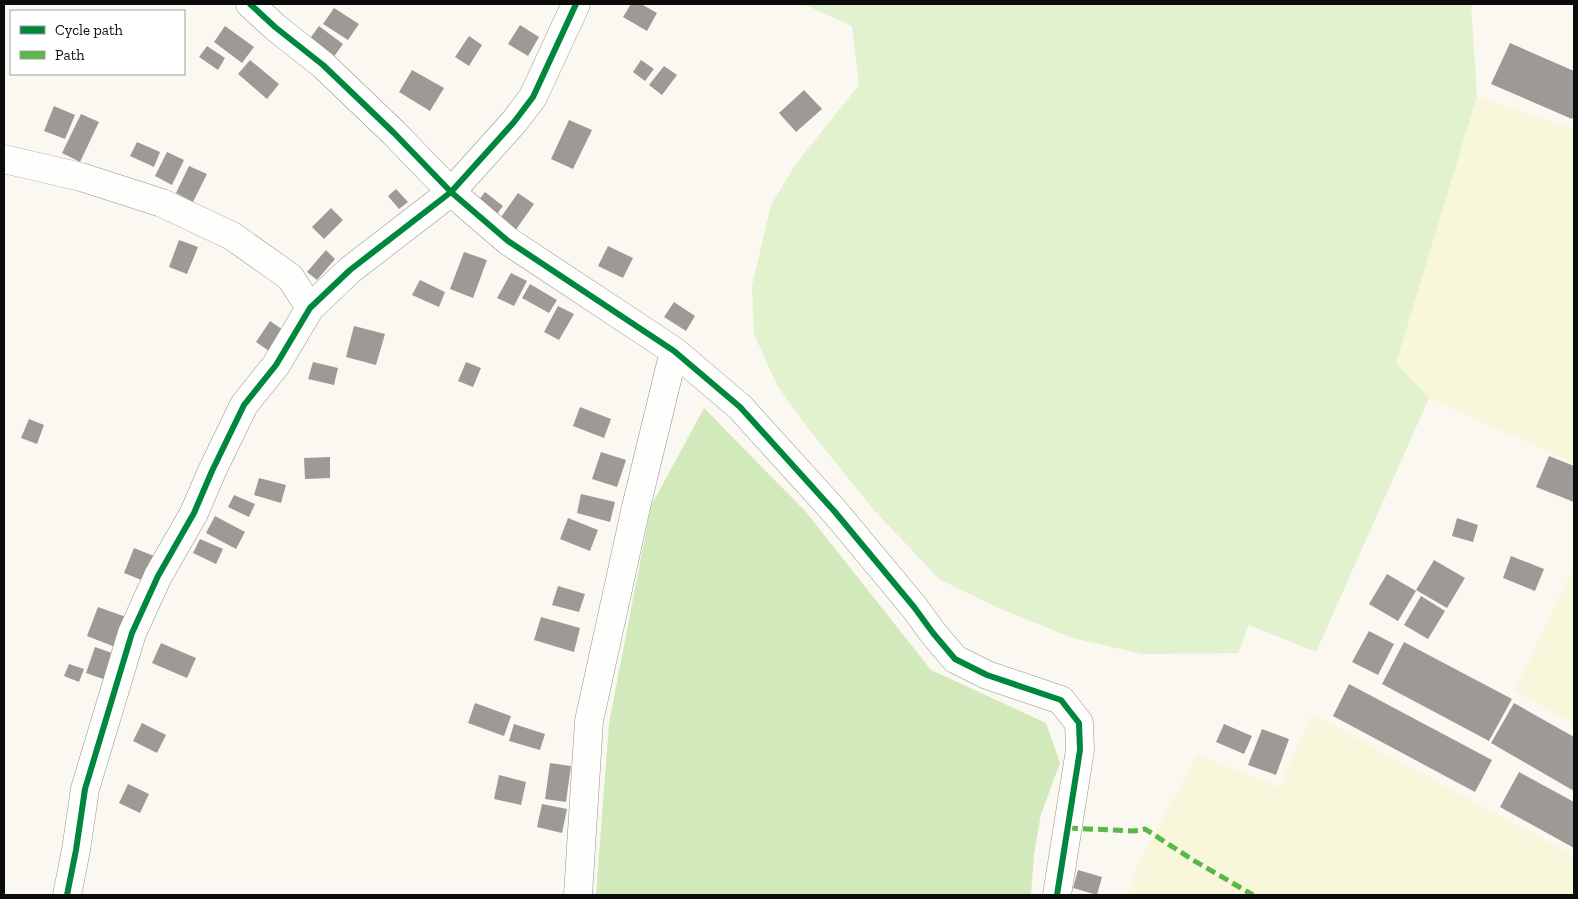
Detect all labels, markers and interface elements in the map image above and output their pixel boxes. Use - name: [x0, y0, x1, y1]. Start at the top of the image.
- legend: [10, 10, 185, 75]
- text: Cycle path: [55, 21, 124, 39]
- text: Path: [55, 46, 85, 64]

